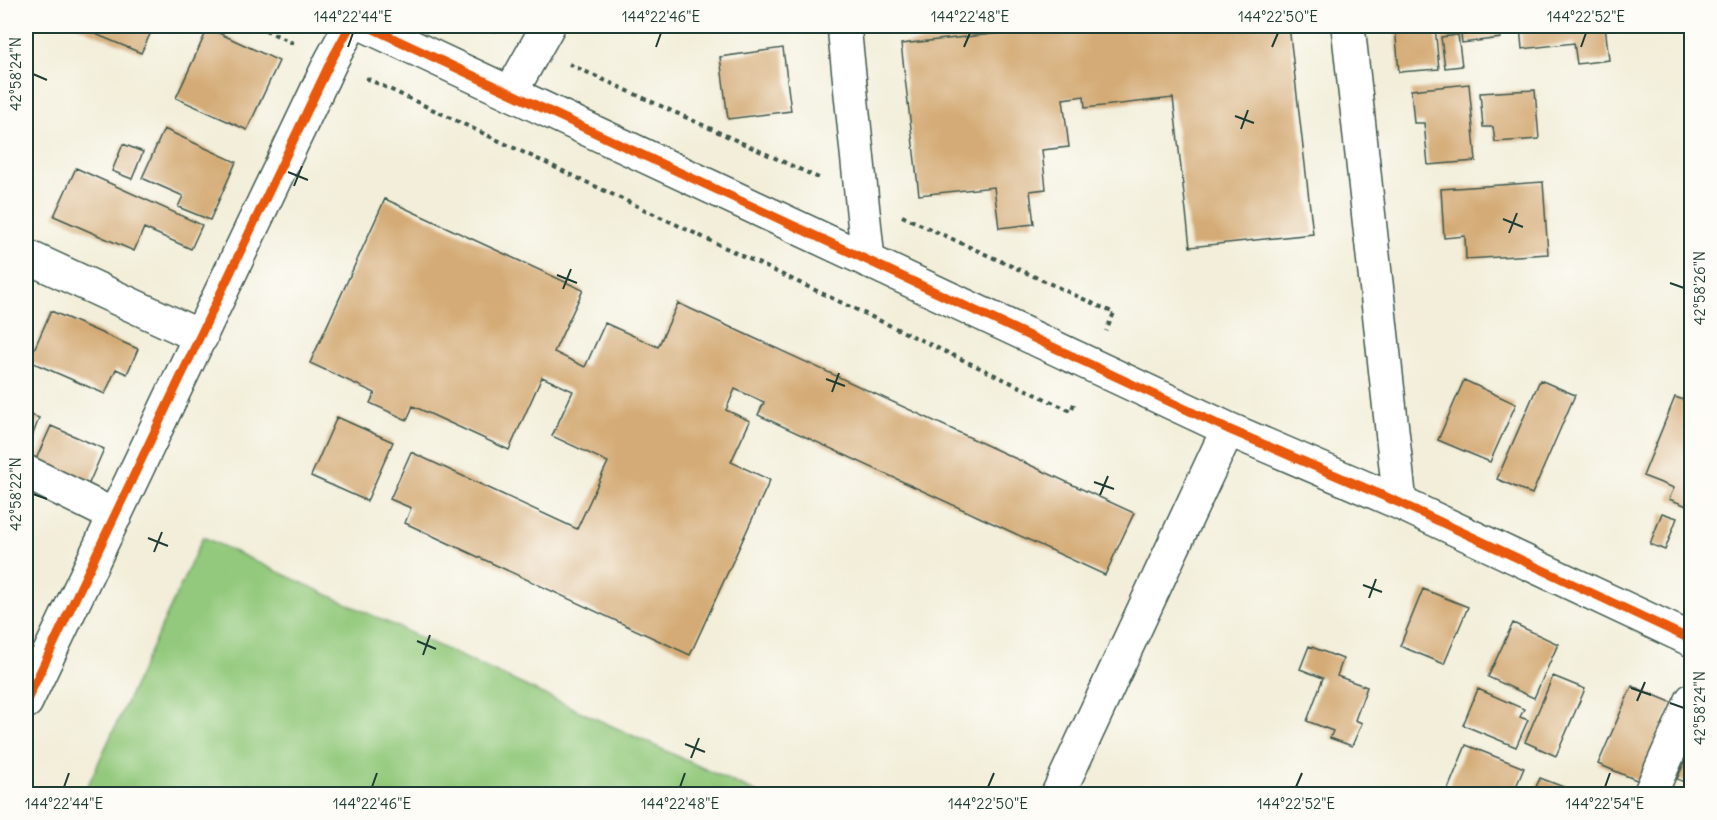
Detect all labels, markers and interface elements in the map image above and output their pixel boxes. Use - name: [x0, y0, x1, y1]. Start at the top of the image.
- text: 144°22'44"E: [314, 7, 392, 26]
- text: 144°22'46"E: [622, 7, 700, 26]
- text: 144°22'48"E: [931, 7, 1009, 26]
- text: 144°22'50"E: [1238, 7, 1318, 26]
- text: 144°22'52"E: [1547, 7, 1625, 26]
- text: 42°58'24"N: [6, 37, 25, 111]
- text: 42°58'26"N: [1690, 251, 1709, 325]
- text: 42°58'22"N: [6, 457, 25, 531]
- text: 42°58'24"N: [1690, 671, 1709, 745]
- text: 144°22'44"E: [25, 794, 103, 813]
- text: 144°22'46"E: [333, 794, 411, 813]
- text: 144°22'48"E: [641, 794, 719, 813]
- text: 144°22'50"E: [948, 794, 1028, 813]
- text: 144°22'52"E: [1257, 794, 1335, 813]
- text: 144°22'54"E: [1566, 794, 1645, 813]

